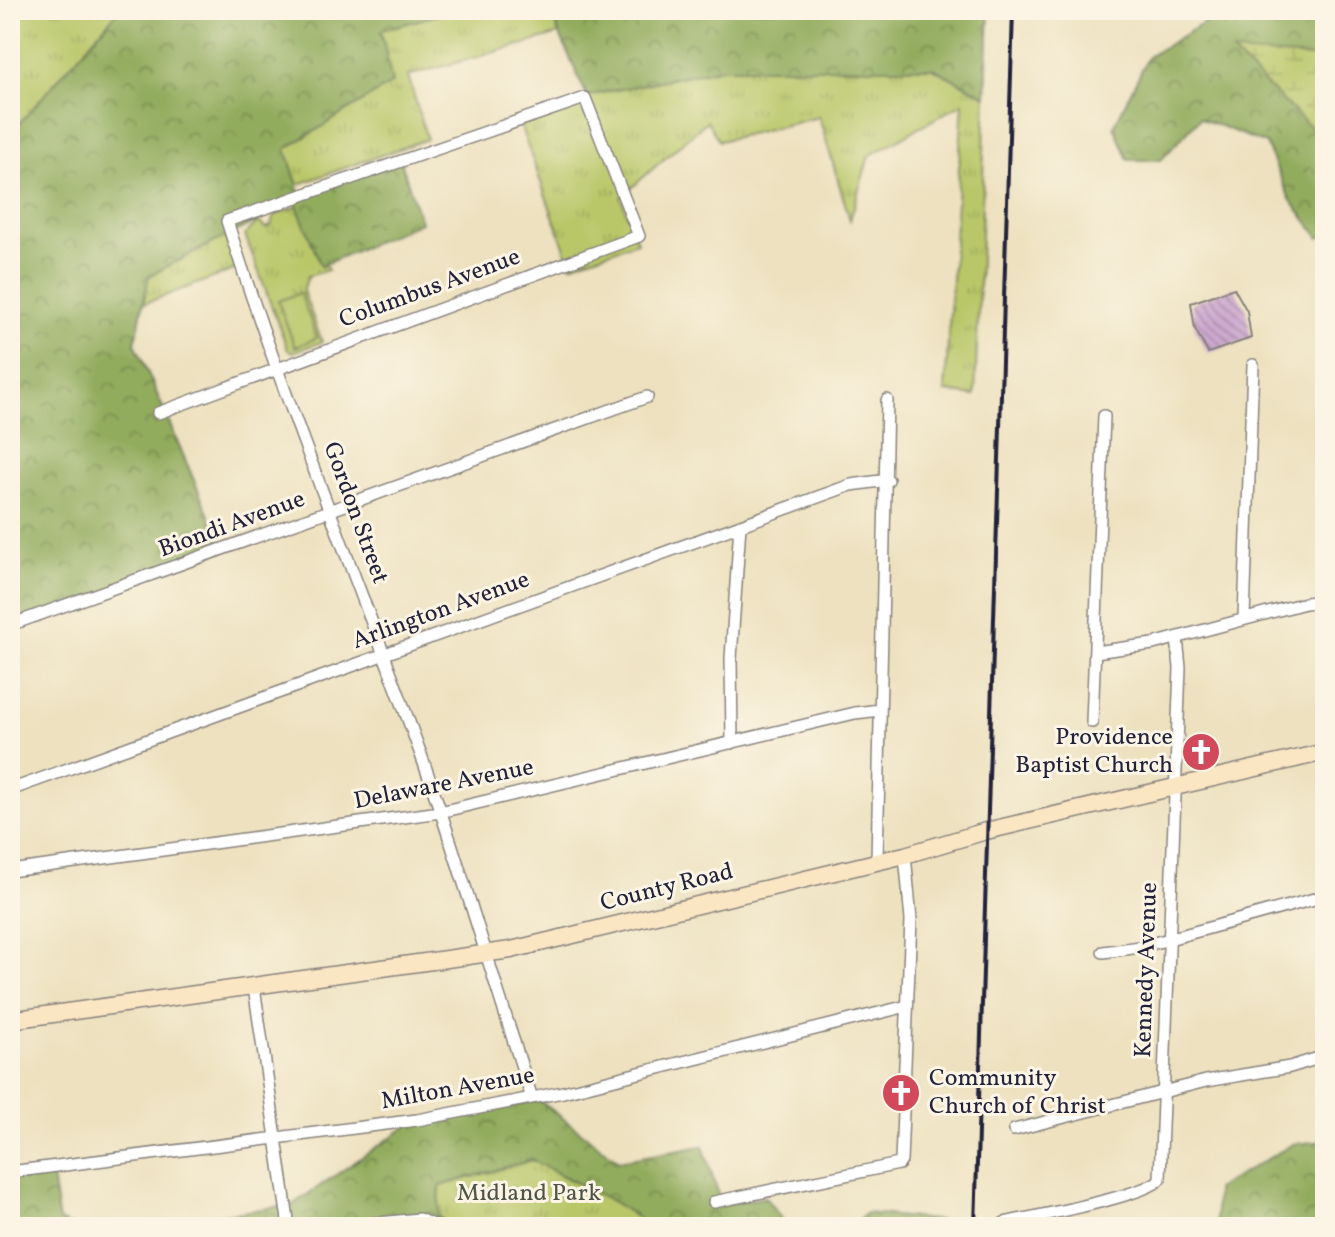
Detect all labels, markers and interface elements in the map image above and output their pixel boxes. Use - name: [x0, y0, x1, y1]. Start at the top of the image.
- street label: Columbus Avenue: [335, 240, 525, 338]
- street label: Gordon Street: [314, 437, 396, 589]
- street label: Biondi Avenue: [154, 483, 310, 567]
- street label: Arlington Avenue: [348, 563, 534, 659]
- place label: Providence Baptist Church: [1015, 721, 1173, 783]
- church icon: Providence Baptist Church: [1180, 731, 1222, 773]
- street label: Delaware Avenue: [351, 751, 537, 819]
- street label: County Road: [597, 855, 737, 921]
- street label: Kennedy Avenue: [1127, 882, 1167, 1058]
- street label: Milton Avenue: [379, 1059, 537, 1119]
- place label: Community Church of Christ: [929, 1062, 1106, 1124]
- church icon: Community Church of Christ: [880, 1072, 922, 1114]
- park label: Midland Park: [457, 1177, 601, 1211]

